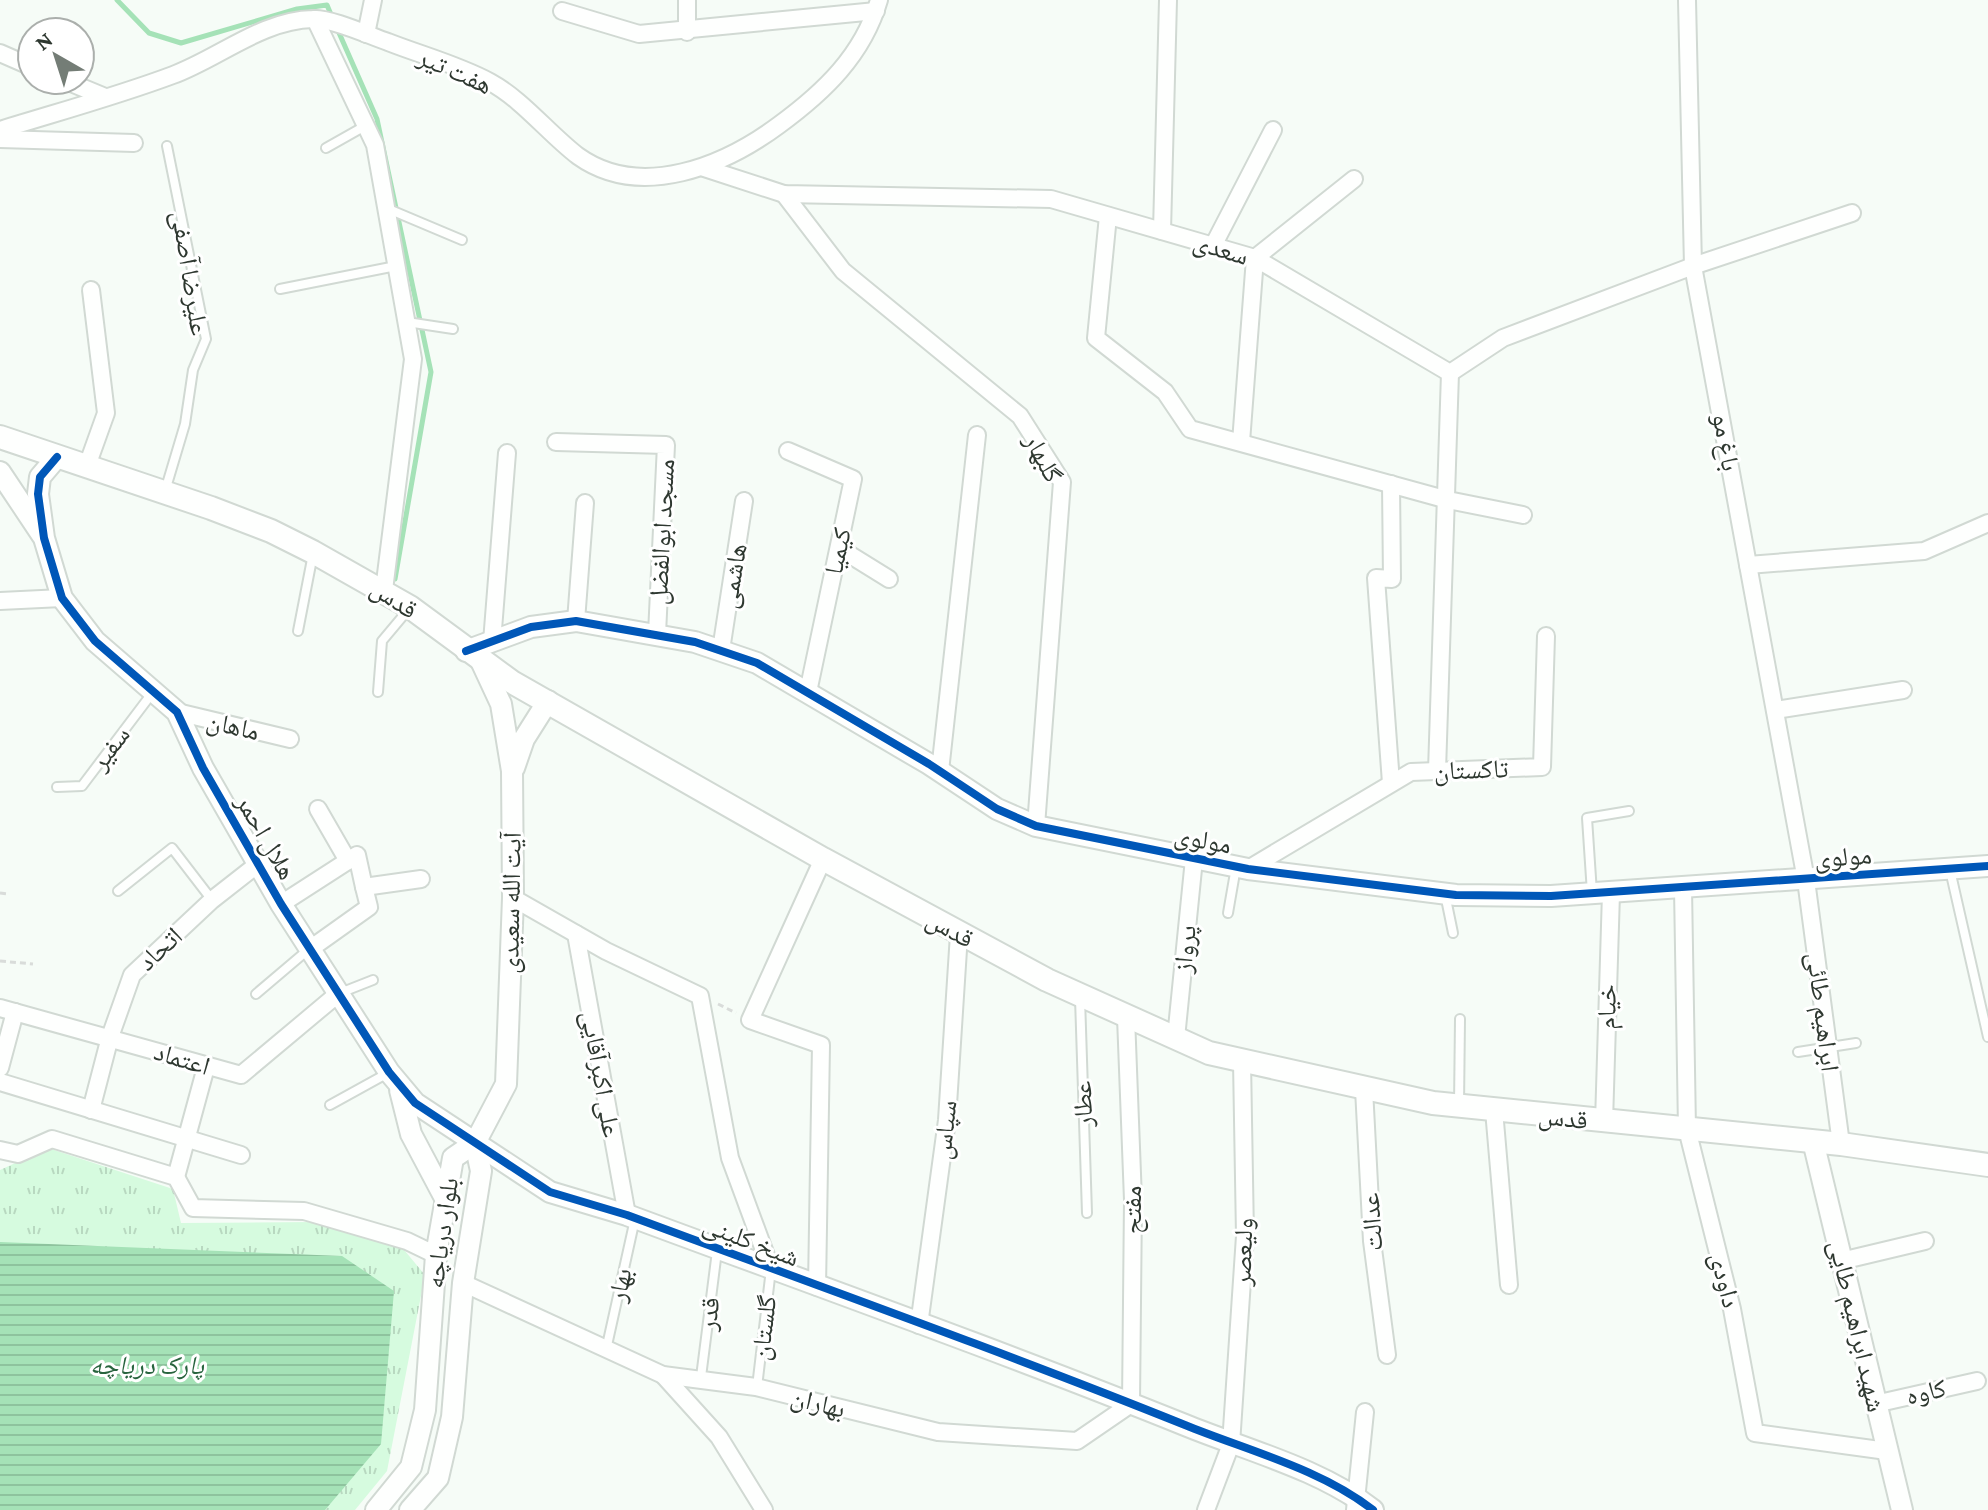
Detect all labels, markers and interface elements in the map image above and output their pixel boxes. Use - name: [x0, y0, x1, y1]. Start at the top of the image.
- north arrow: [16, 16, 96, 96]
- text: N: [30, 26, 57, 55]
- street label: هفت تیر: [412, 41, 497, 100]
- street label: علیرضا آصفی: [165, 209, 214, 338]
- street label: سعدی: [1190, 227, 1252, 272]
- street label: باغ مو: [1706, 411, 1745, 473]
- street label: گلبهار: [1018, 428, 1068, 488]
- street label: مسجد ابوالفضل: [644, 458, 681, 606]
- street label: کیمیا: [819, 525, 857, 577]
- street label: هاشمی: [714, 541, 753, 611]
- street label: قدس: [365, 573, 423, 626]
- street label: ماهان: [203, 706, 262, 747]
- street label: سفیر: [84, 720, 136, 776]
- street label: تاکستان: [1433, 754, 1509, 787]
- street label: هلال احمر: [229, 788, 302, 885]
- street label: مولوی: [1172, 820, 1234, 861]
- street label: آیت الله سعیدی: [495, 831, 528, 974]
- street label: مولوی: [1813, 841, 1873, 874]
- street label: قدس: [921, 904, 979, 955]
- street label: اتحاد: [132, 921, 188, 977]
- street label: پرواز: [1168, 924, 1203, 975]
- street label: ابراهیم طائی: [1799, 951, 1845, 1074]
- street label: خیام: [1592, 984, 1625, 1030]
- street label: علی اکبرآقایی: [575, 1009, 626, 1140]
- street label: اعتماد: [151, 1037, 213, 1081]
- street label: عطار: [1068, 1080, 1098, 1129]
- street label: سپاس: [927, 1099, 964, 1161]
- street label: قدس: [1537, 1101, 1589, 1136]
- street label: بلوار دریاچه: [420, 1176, 465, 1290]
- street label: مفتح: [1118, 1186, 1149, 1234]
- street label: عدالت: [1355, 1192, 1389, 1252]
- street label: شیخ کلینی: [698, 1209, 803, 1274]
- street label: ولیعصر: [1227, 1217, 1259, 1288]
- street label: شهید ابراهیم طایی: [1821, 1237, 1891, 1415]
- street label: داودی: [1703, 1249, 1746, 1311]
- street label: بهار: [602, 1266, 638, 1305]
- street label: گلستان: [746, 1293, 783, 1362]
- street label: قدر: [692, 1296, 725, 1333]
- park label: پارک دریاچه: [90, 1351, 205, 1381]
- street label: کاوه: [1903, 1373, 1949, 1411]
- street label: بهاران: [788, 1382, 848, 1425]

